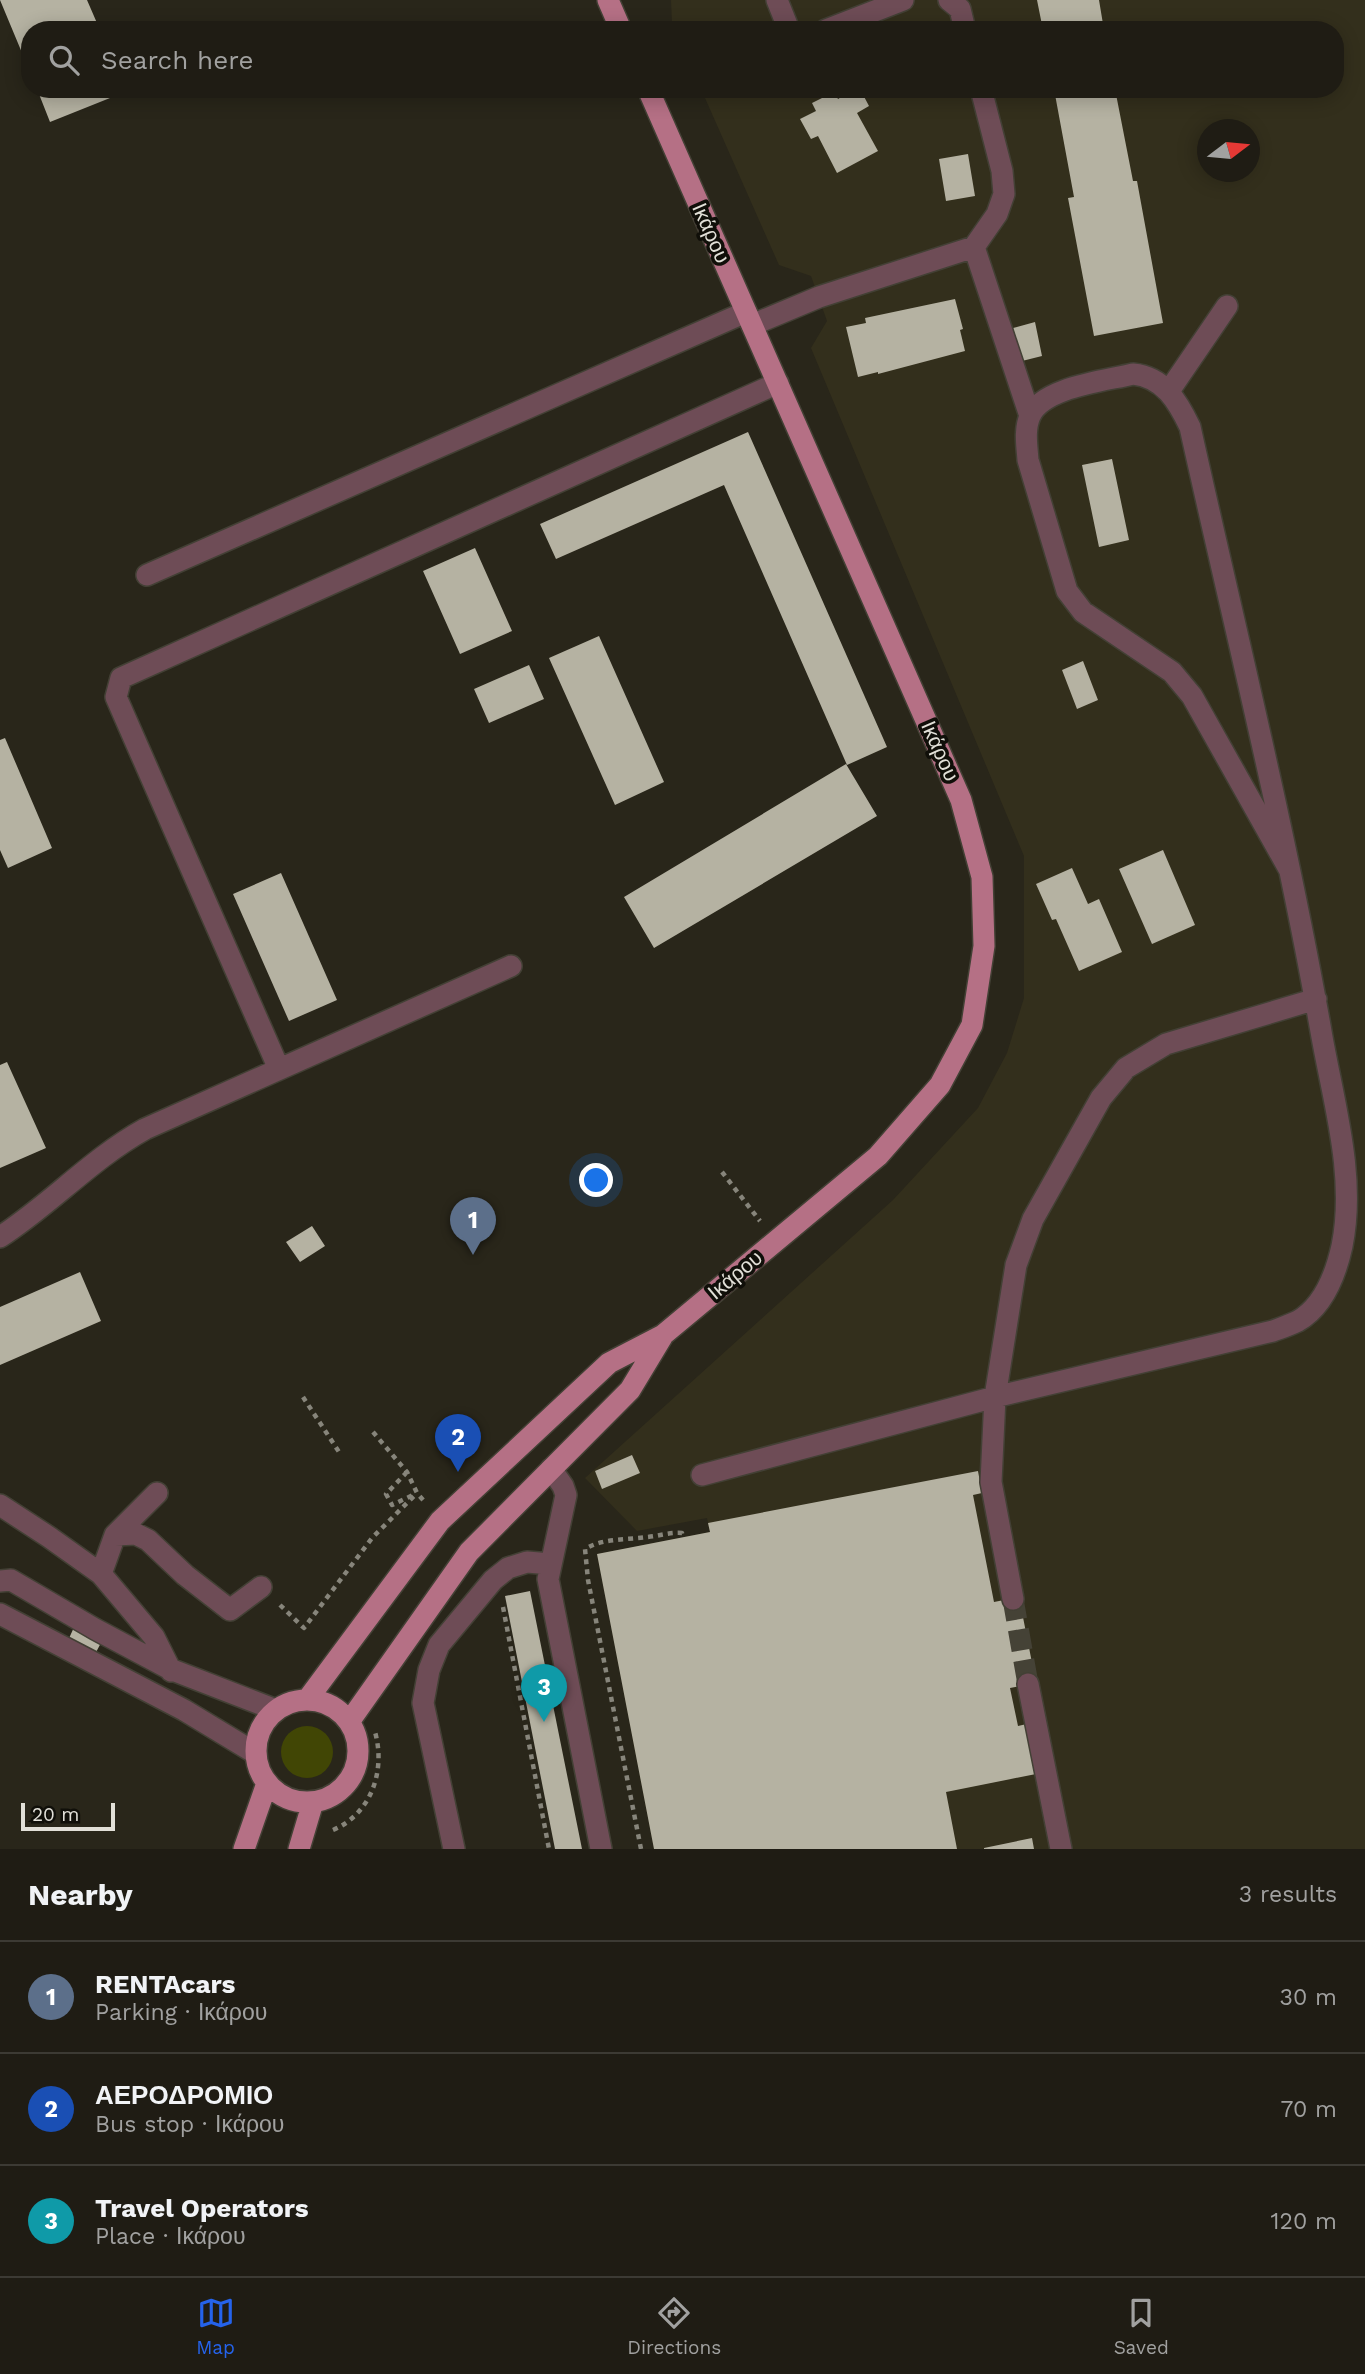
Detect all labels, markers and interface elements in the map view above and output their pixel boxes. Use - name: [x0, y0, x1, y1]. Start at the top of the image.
- search box: [21, 21, 1344, 98]
- icon: search: [45, 41, 83, 79]
- text: Search here: [101, 45, 253, 75]
- north arrow: [1197, 119, 1260, 182]
- street label: Ικάρου: [687, 199, 736, 267]
- street label: Ικάρου: [916, 717, 965, 785]
- your location: [579, 1163, 613, 1197]
- pin: 1: [450, 1197, 496, 1255]
- street label: Ικάρου: [702, 1245, 767, 1305]
- pin: 2: [435, 1414, 481, 1472]
- pin: 3: [521, 1664, 567, 1722]
- scale bar: [21, 1800, 116, 1832]
- text: 20 m: [32, 1803, 79, 1826]
- text: Nearby: [28, 1877, 133, 1912]
- text: 3 results: [1239, 1881, 1337, 1908]
- text: RENTAcars: [95, 1969, 235, 1999]
- text: 1: [46, 1984, 56, 2011]
- text: 30 m: [1280, 1984, 1337, 2011]
- text: Parking · Ικάρου: [95, 1999, 267, 2026]
- text: ΑΕΡΟΔΡΟΜΙΟ: [95, 2080, 273, 2110]
- text: 2: [44, 2096, 58, 2123]
- text: 70 m: [1280, 2096, 1337, 2123]
- text: Bus stop · Ικάρου: [95, 2111, 284, 2138]
- text: Travel Operators: [95, 2193, 309, 2223]
- text: 3: [44, 2208, 58, 2235]
- text: 120 m: [1271, 2208, 1337, 2235]
- text: Place · Ικάρου: [95, 2223, 245, 2250]
- tab: Map: [196, 2294, 235, 2359]
- tab: Directions: [627, 2294, 721, 2359]
- tab: Saved: [1114, 2294, 1169, 2359]

